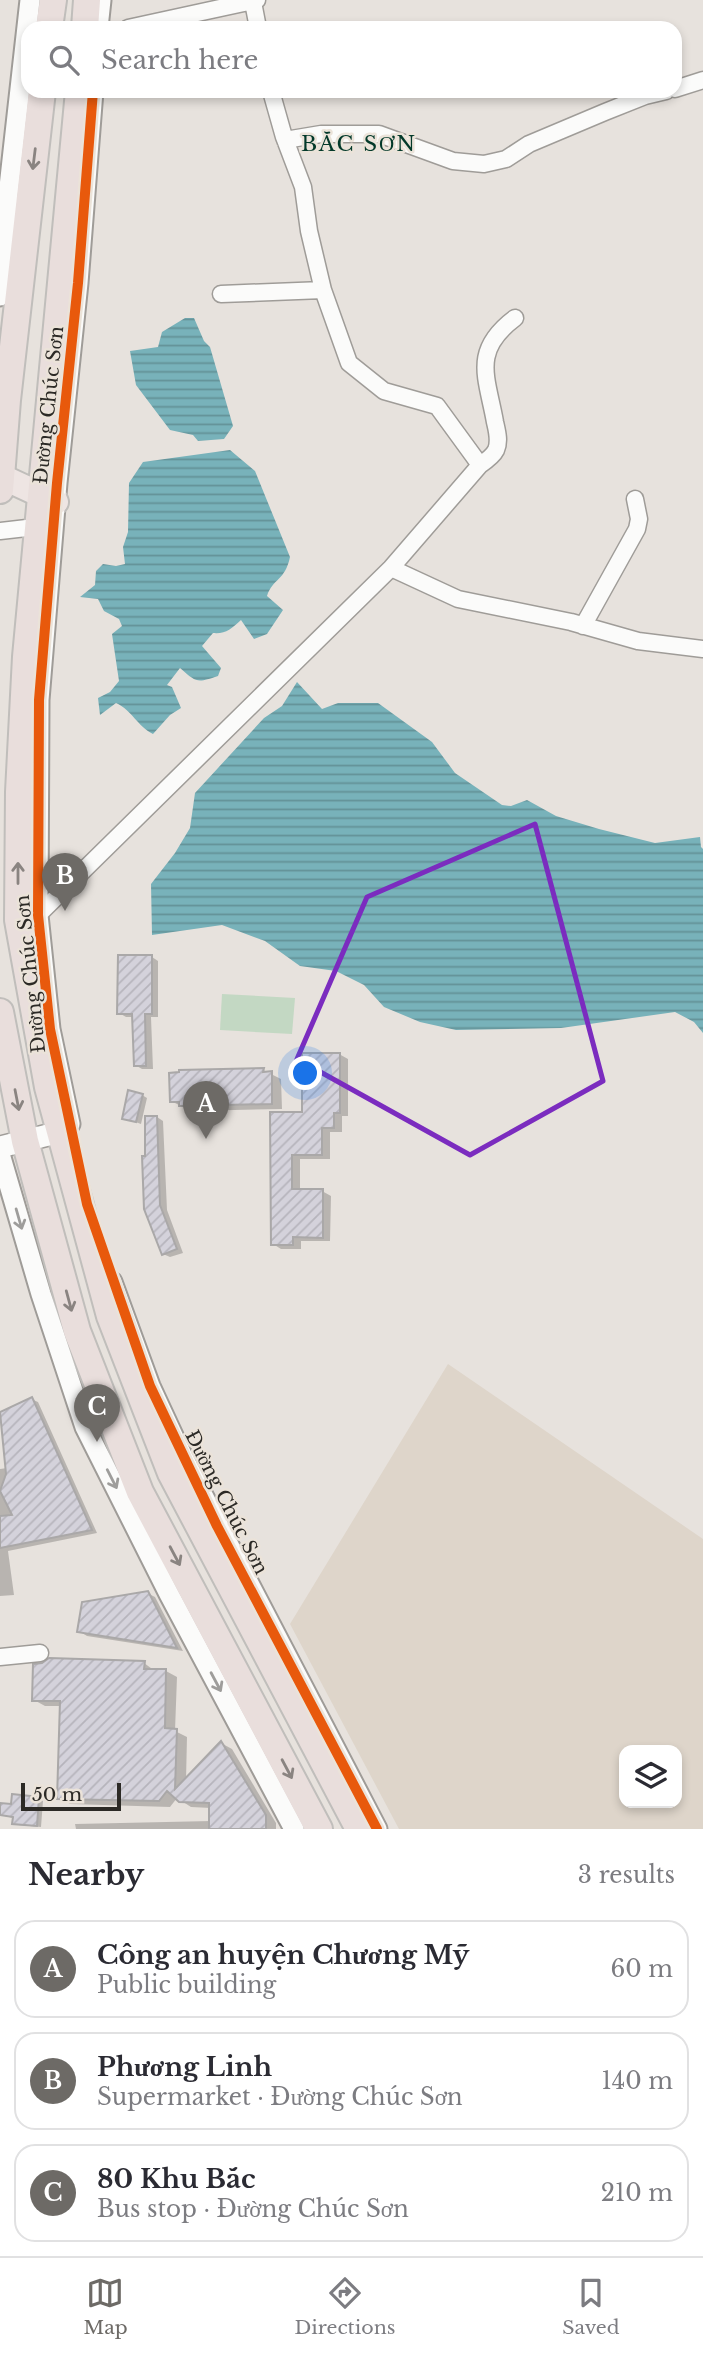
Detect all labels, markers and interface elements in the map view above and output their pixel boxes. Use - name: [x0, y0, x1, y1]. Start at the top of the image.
- search box: [21, 21, 682, 98]
- icon: search: [45, 41, 83, 79]
- text: Search here: [101, 44, 258, 76]
- district label: BẮC SƠN: [301, 131, 417, 157]
- one-way arrow: [28, 147, 41, 170]
- street label: Đường Chúc Sơn: [29, 325, 68, 485]
- pin: B: [42, 853, 88, 911]
- one-way arrow: [11, 861, 25, 884]
- street label: Đường Chúc Sơn: [11, 894, 50, 1054]
- your location: [288, 1056, 322, 1090]
- pin: A: [183, 1081, 229, 1139]
- one-way arrow: [11, 1088, 24, 1111]
- one-way arrow: [14, 1208, 27, 1230]
- one-way arrow: [63, 1290, 76, 1312]
- pin: C: [74, 1384, 120, 1442]
- street label: Đường Chúc Sơn: [180, 1426, 273, 1578]
- one-way arrow: [105, 1468, 119, 1489]
- one-way arrow: [168, 1546, 182, 1566]
- one-way arrow: [209, 1671, 223, 1691]
- map controls: [619, 1745, 682, 1808]
- button: layers: [619, 1745, 682, 1808]
- one-way arrow: [281, 1758, 294, 1779]
- scale bar: [21, 1780, 121, 1812]
- text: 50 m: [32, 1783, 82, 1806]
- text: Nearby: [28, 1856, 144, 1893]
- text: 3 results: [578, 1861, 675, 1889]
- text: Công an huyện Chương Mỹ: [97, 1939, 469, 1971]
- text: A: [44, 1955, 62, 1983]
- text: 60 m: [611, 1955, 673, 1983]
- text: Public building: [97, 1971, 276, 1999]
- text: Phương Linh: [97, 2051, 272, 2083]
- text: B: [44, 2067, 62, 2095]
- text: 140 m: [602, 2067, 673, 2095]
- text: Supermarket · Đường Chúc Sơn: [97, 2083, 463, 2111]
- text: 80 Khu Bắc: [97, 2163, 256, 2195]
- text: C: [44, 2179, 62, 2207]
- text: 210 m: [601, 2179, 673, 2207]
- text: Bus stop · Đường Chúc Sơn: [97, 2195, 409, 2223]
- tab: Map: [83, 2274, 128, 2339]
- tab: Directions: [294, 2274, 395, 2339]
- tab: Saved: [562, 2274, 620, 2339]

